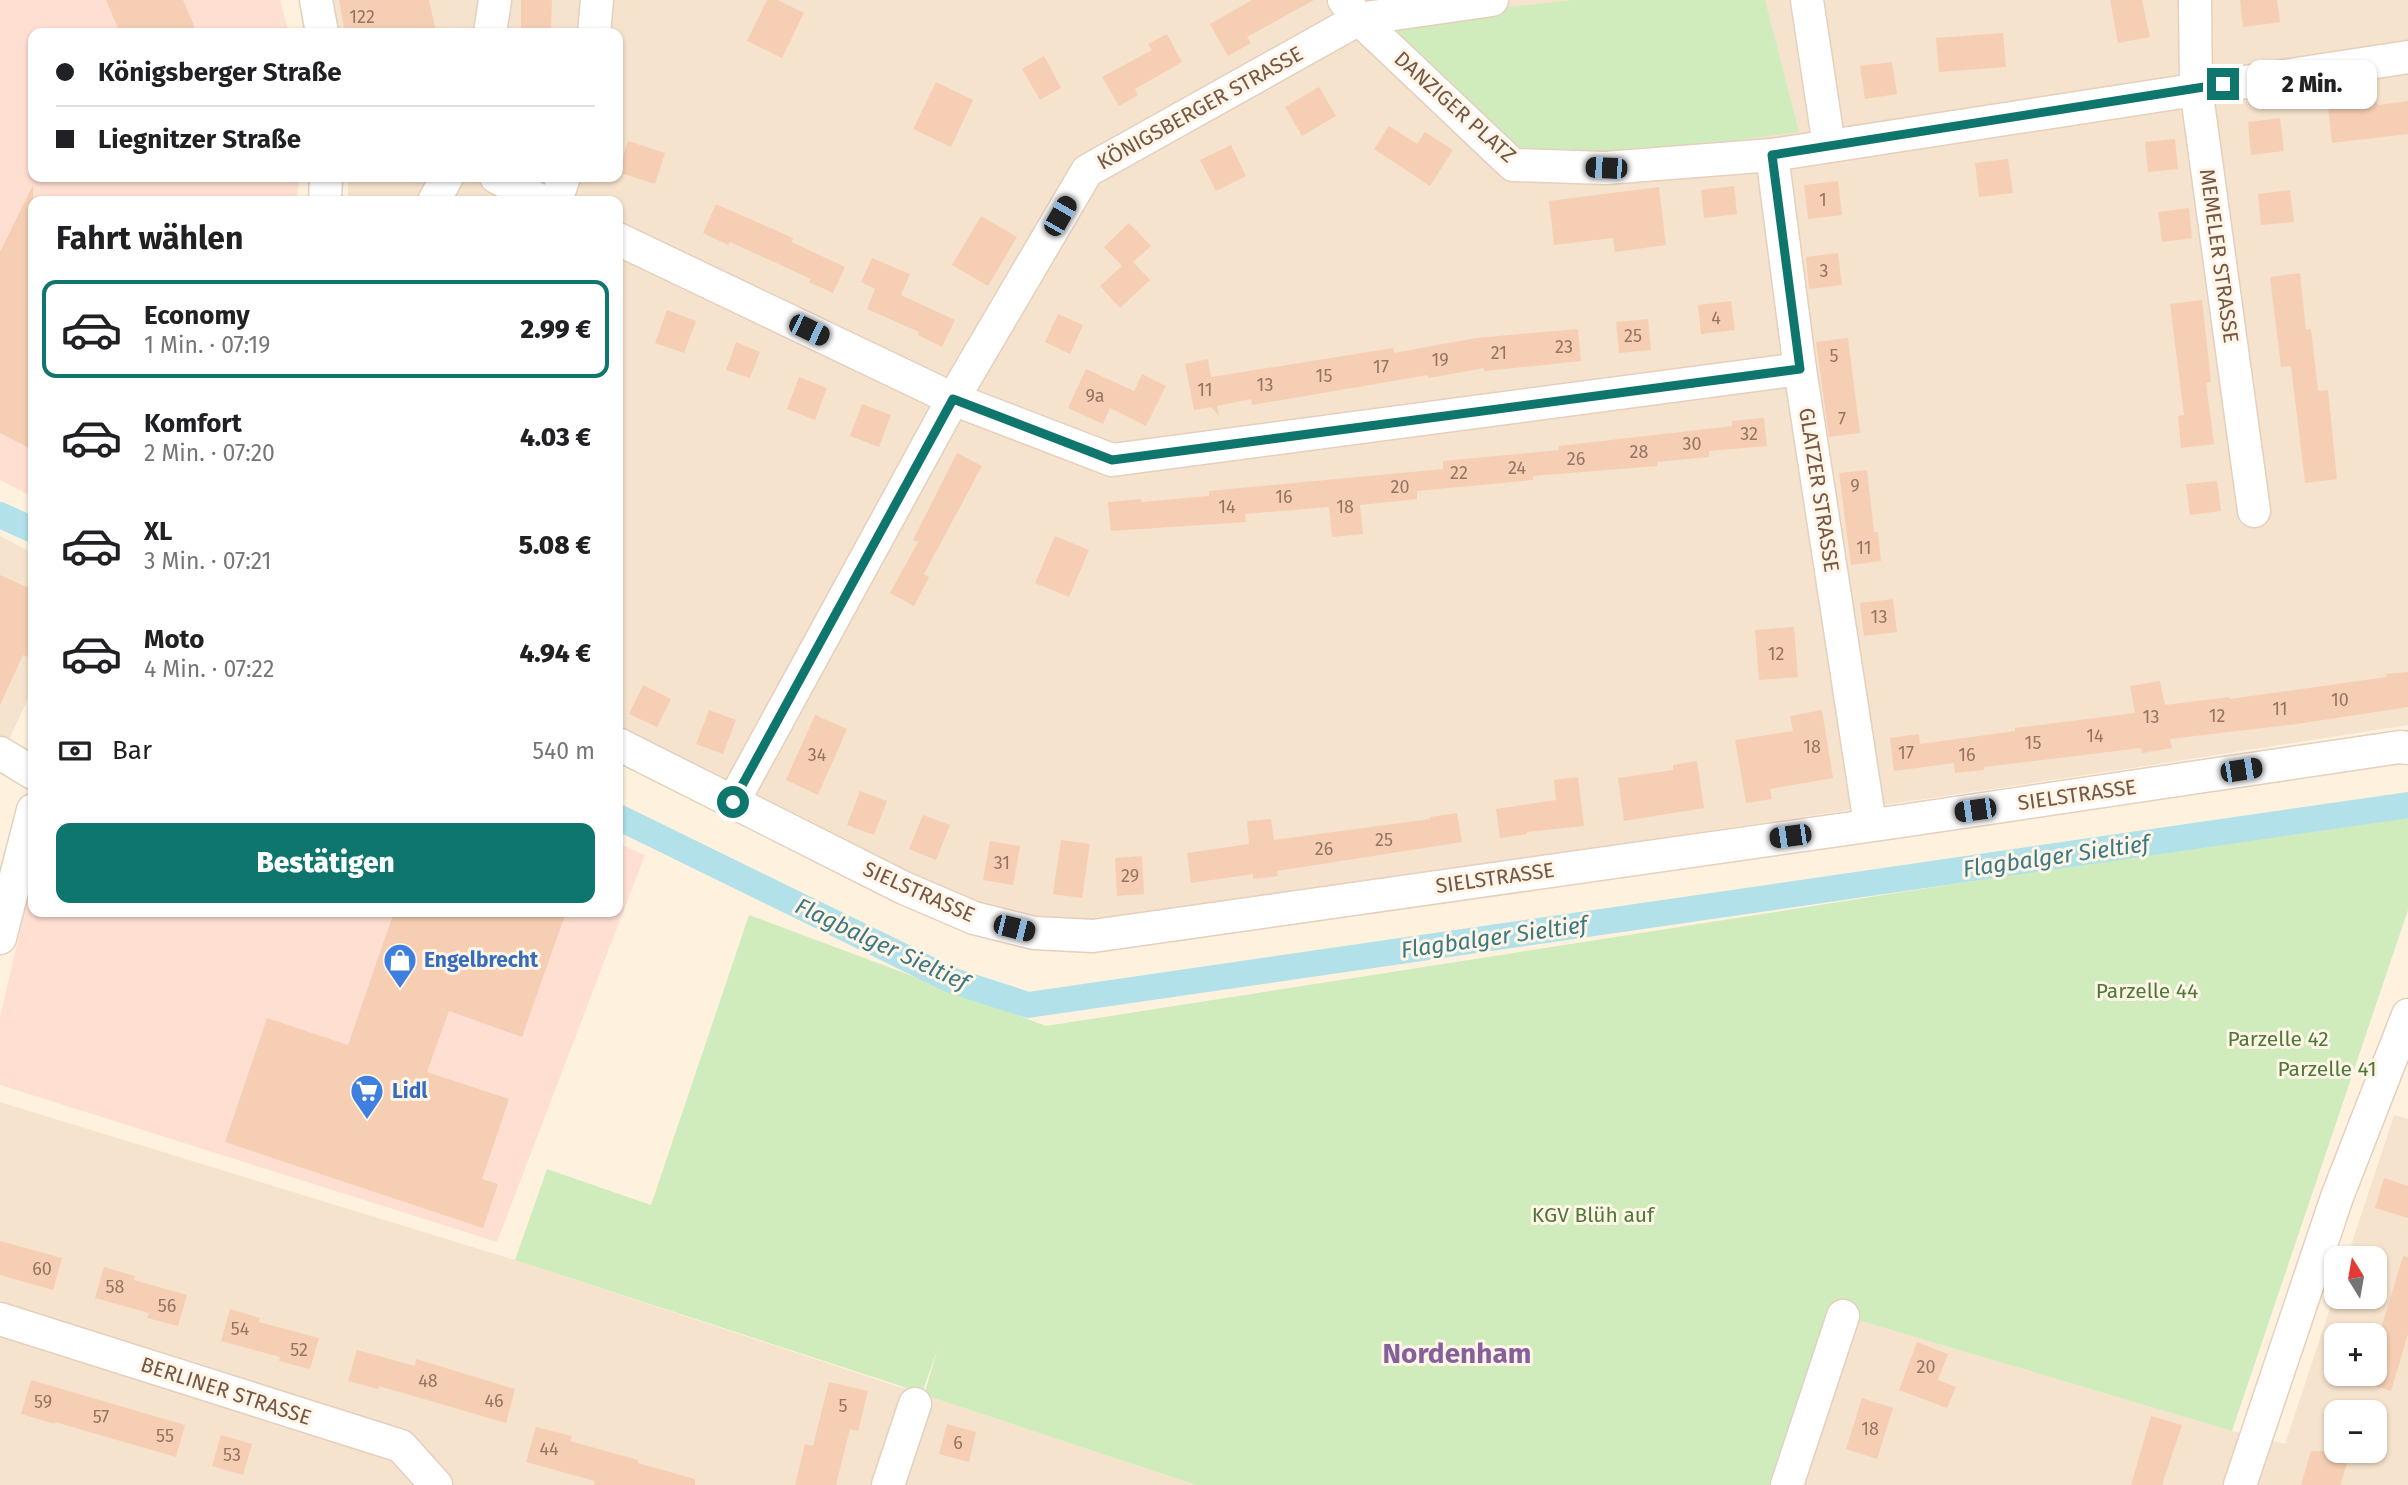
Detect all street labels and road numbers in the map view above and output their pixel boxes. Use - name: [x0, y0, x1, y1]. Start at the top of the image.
- street label: KÖNIGSBERGER STRASSE: [1092, 40, 1308, 176]
- street label: DANZIGER PLATZ: [1389, 46, 1521, 168]
- street label: MEMELER STRASSE: [2194, 167, 2244, 345]
- street label: GLATZER STRASSE: [1793, 406, 1845, 574]
- street label: SIELSTRASSE: [2016, 774, 2138, 816]
- street label: SIELSTRASSE: [859, 856, 979, 928]
- street label: SIELSTRASSE: [1434, 857, 1556, 899]
- street label: BERLINER STRASSE: [137, 1351, 315, 1431]

